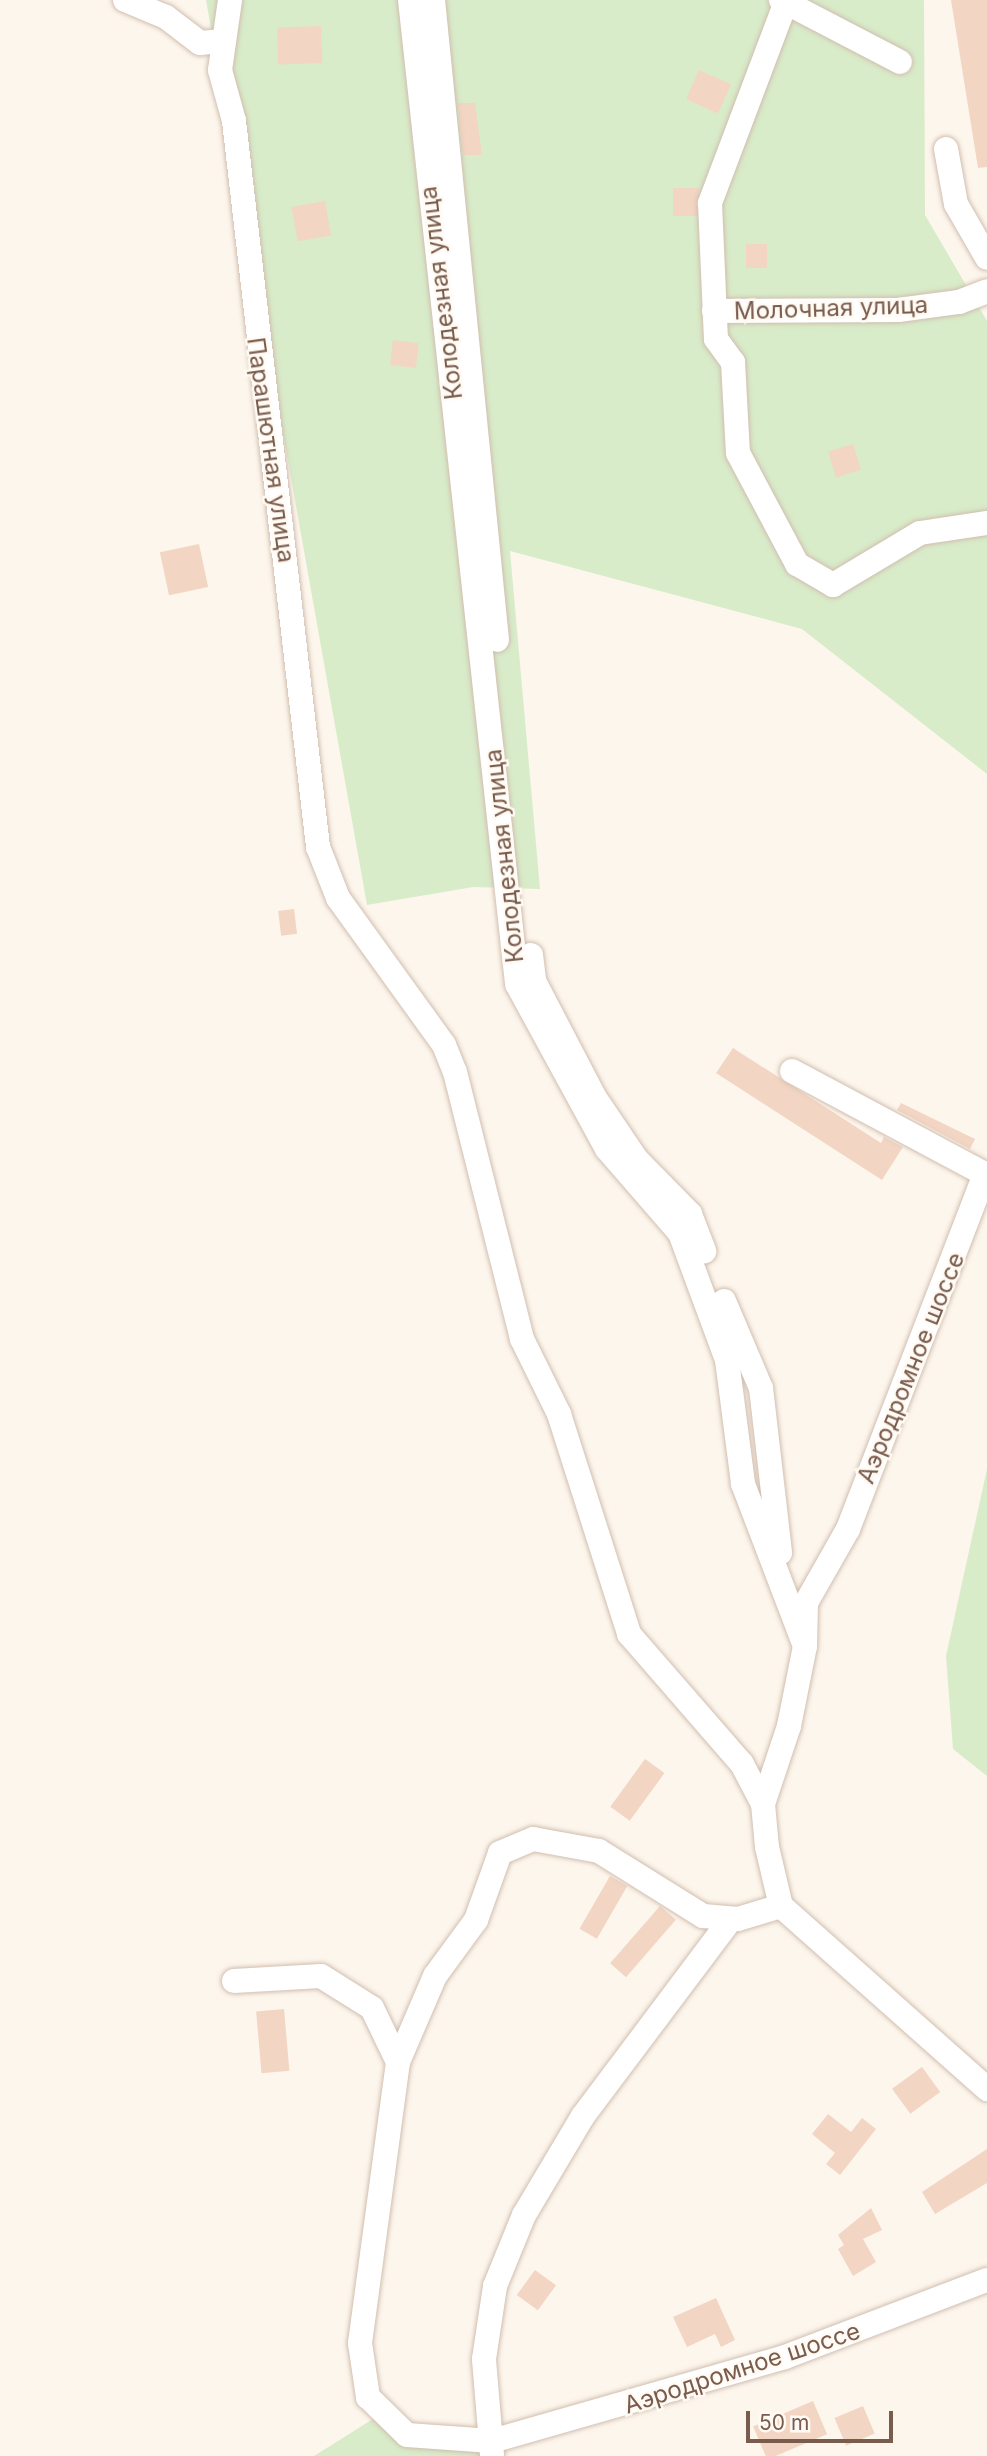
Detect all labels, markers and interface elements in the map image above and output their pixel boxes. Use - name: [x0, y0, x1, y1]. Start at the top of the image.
- street label: Колодезная улица: [414, 185, 468, 401]
- street label: Молочная улица: [733, 290, 929, 326]
- street label: Парашютная улица: [241, 336, 301, 564]
- street label: Колодезная улица: [478, 748, 530, 964]
- street label: Аэродромное шоссе: [851, 1248, 971, 1488]
- street label: Аэродромное шоссе: [620, 2316, 864, 2420]
- scale bar: [749, 2396, 896, 2440]
- text: 50 m: [759, 2410, 809, 2435]

